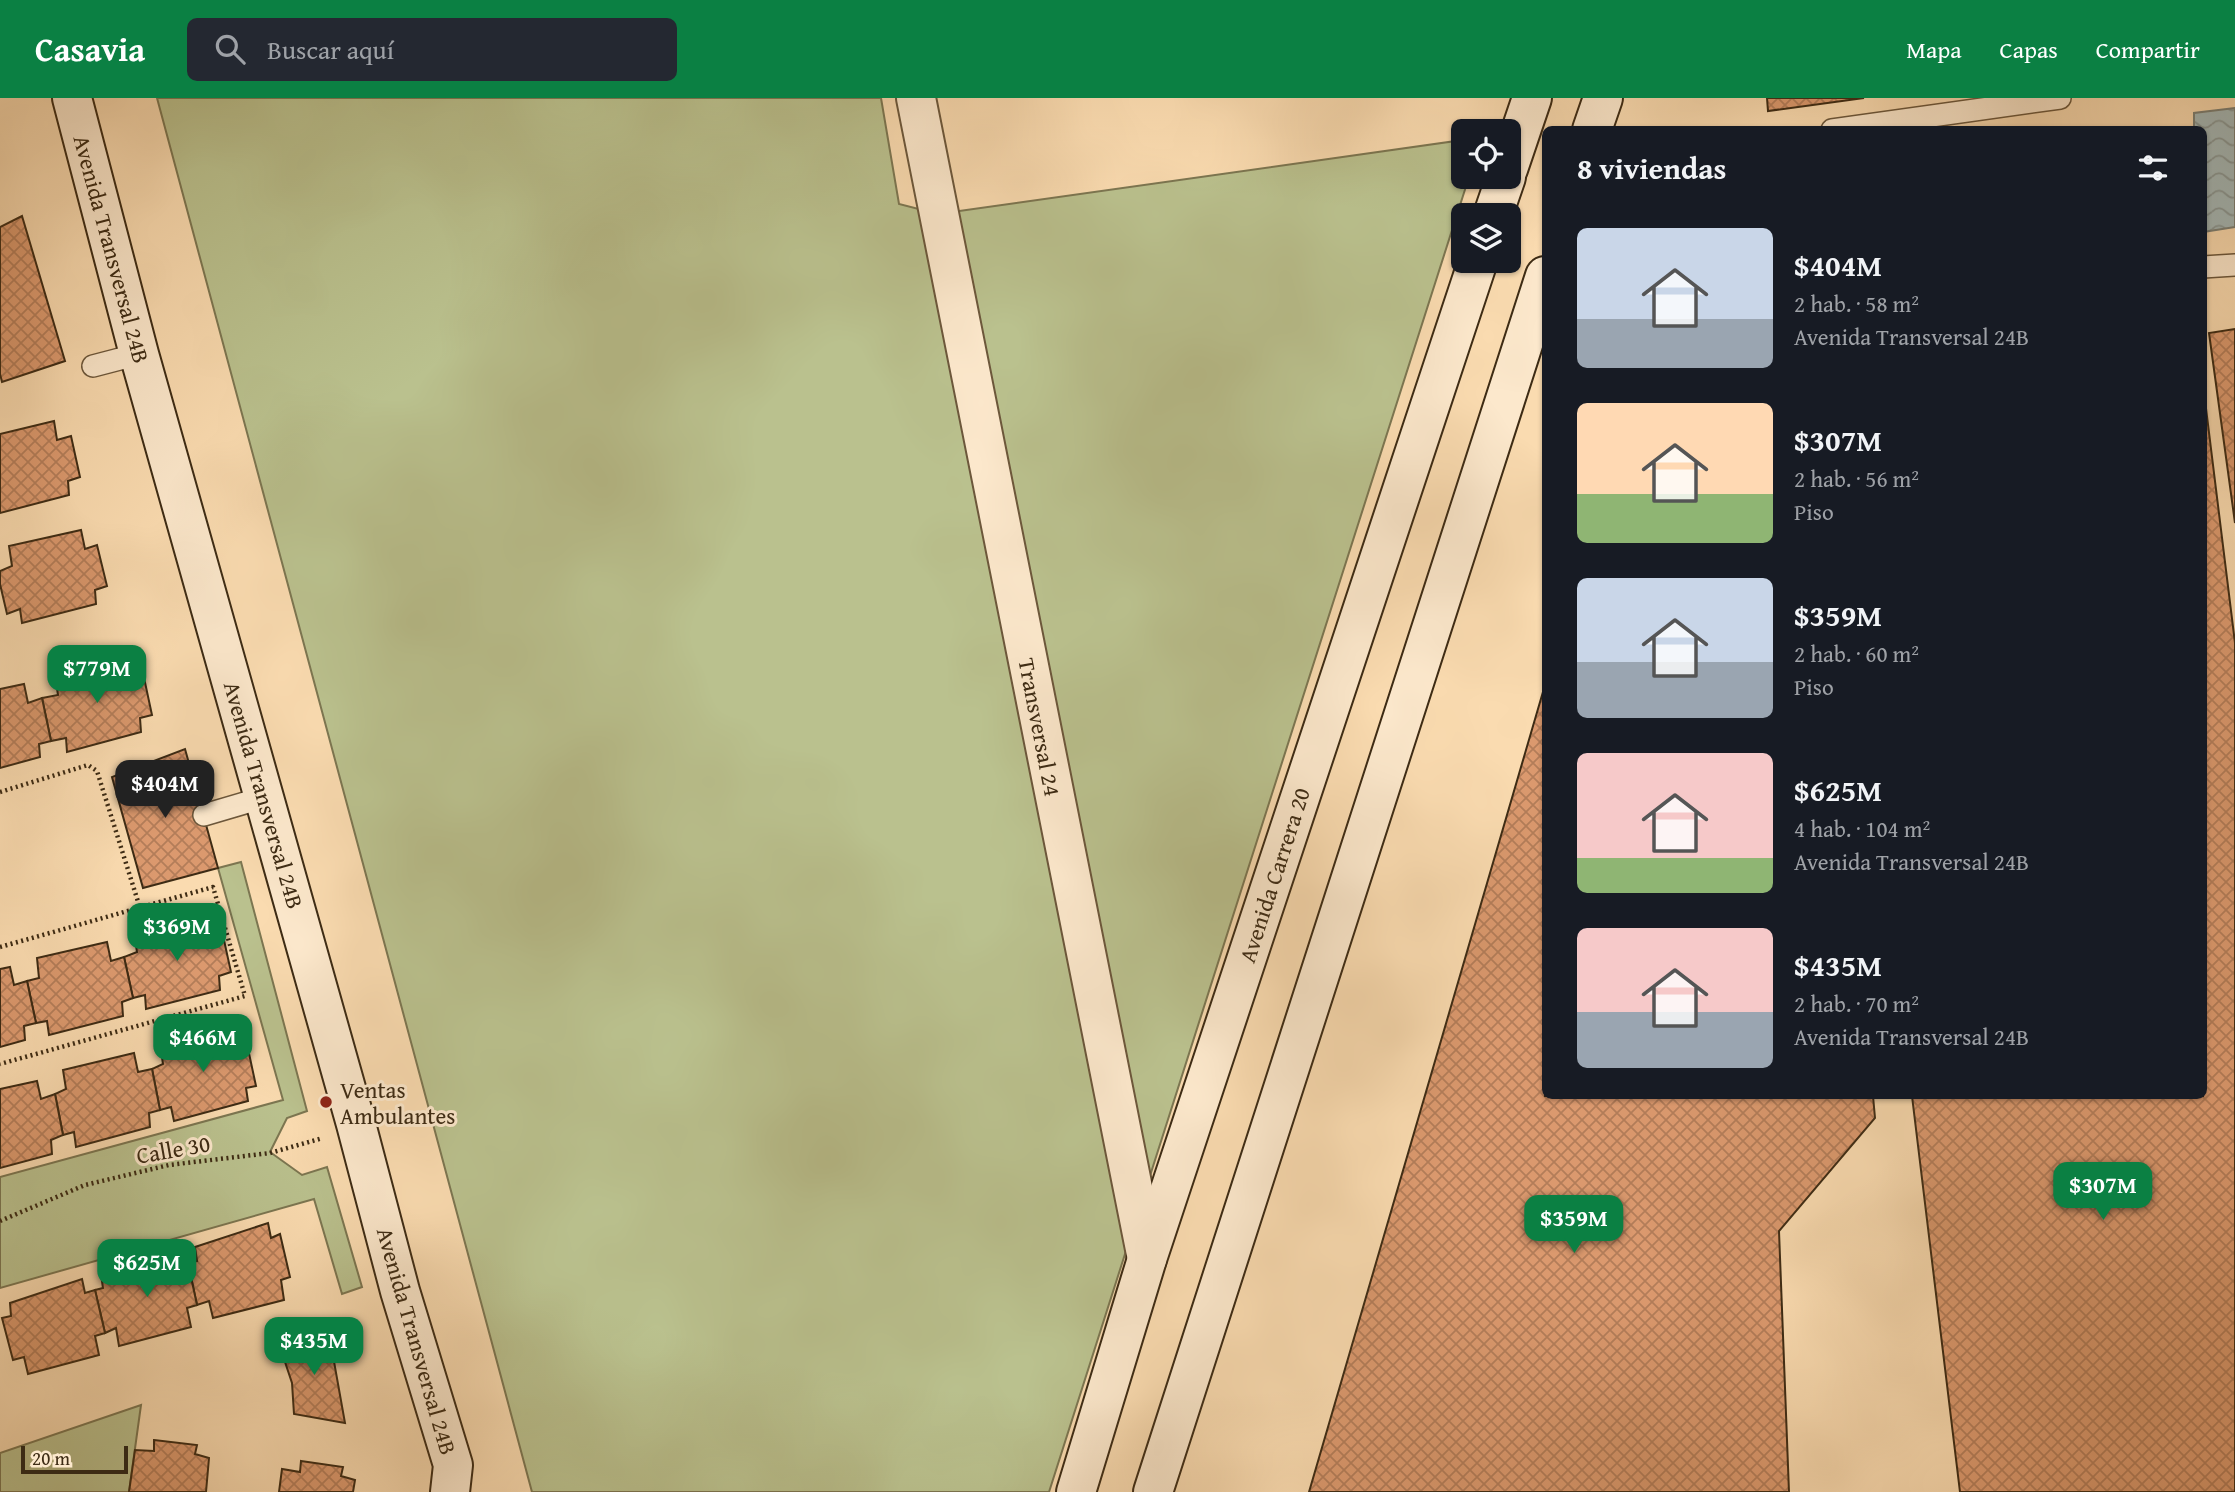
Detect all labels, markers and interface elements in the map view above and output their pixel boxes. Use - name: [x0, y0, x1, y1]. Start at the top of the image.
- search box: [187, 18, 677, 81]
- text: Casavia: [35, 25, 145, 73]
- icon: search: [211, 30, 249, 68]
- text: Buscar aquí: [267, 30, 394, 69]
- text: Mapa: [1906, 32, 1962, 67]
- text: Capas: [2000, 32, 2058, 67]
- text: Compartir: [2096, 32, 2200, 67]
- map controls: [1451, 119, 1521, 273]
- button: locate: [1451, 119, 1521, 189]
- street label: Avenida Transversal 24B: [66, 131, 158, 367]
- text: 8 viviendas: [1577, 146, 1726, 190]
- icon: filters: [2134, 149, 2172, 187]
- button: layers: [1451, 203, 1521, 273]
- text: $404M: [1794, 243, 1882, 287]
- icon: home: [1633, 256, 1717, 340]
- text: 2 hab. · 58 m²: [1794, 287, 1919, 320]
- text: Avenida Transversal 24B: [1794, 320, 2029, 353]
- text: $307M: [1794, 418, 1882, 462]
- icon: home: [1633, 431, 1717, 515]
- text: 2 hab. · 56 m²: [1794, 462, 1919, 495]
- text: Piso: [1794, 495, 1834, 528]
- text: $359M: [1794, 593, 1882, 637]
- icon: home: [1633, 606, 1717, 690]
- text: 2 hab. · 60 m²: [1794, 637, 1919, 670]
- pin: $779M: [48, 646, 146, 705]
- text: $779M: [63, 651, 131, 684]
- street label: Transversal 24: [1010, 655, 1070, 799]
- text: Piso: [1794, 670, 1834, 703]
- street label: Avenida Transversal 24B: [216, 677, 312, 913]
- pin: $404M: [116, 760, 214, 820]
- text: $404M: [131, 766, 199, 799]
- text: $625M: [1794, 768, 1882, 812]
- icon: home: [1633, 781, 1717, 865]
- street label: Avenida Carrera 20: [1230, 783, 1318, 967]
- text: 4 hab. · 104 m²: [1794, 812, 1930, 845]
- text: Avenida Transversal 24B: [1794, 845, 2029, 878]
- pin: $369M: [128, 904, 226, 963]
- text: $369M: [143, 909, 211, 942]
- text: $435M: [1794, 943, 1882, 987]
- icon: home: [1633, 956, 1717, 1040]
- text: 2 hab. · 70 m²: [1794, 987, 1919, 1020]
- pin: $466M: [154, 1014, 252, 1074]
- text: $466M: [169, 1020, 237, 1053]
- text: Avenida Transversal 24B: [1794, 1020, 2029, 1053]
- place label: Ventas Ambulantes: [340, 1073, 455, 1132]
- marker: Ventas Ambulantes: [318, 1094, 334, 1110]
- street label: Calle 30: [134, 1126, 212, 1172]
- pin: $307M: [2054, 1162, 2152, 1222]
- text: $307M: [2069, 1168, 2137, 1201]
- pin: $359M: [1525, 1196, 1623, 1255]
- text: $359M: [1540, 1201, 1608, 1234]
- street label: Avenida Transversal 24B: [369, 1223, 465, 1459]
- pin: $625M: [98, 1240, 196, 1299]
- text: $625M: [113, 1245, 181, 1278]
- pin: $435M: [265, 1318, 363, 1377]
- text: $435M: [280, 1323, 348, 1356]
- scale bar: [21, 1443, 128, 1475]
- text: 20 m: [32, 1444, 70, 1472]

